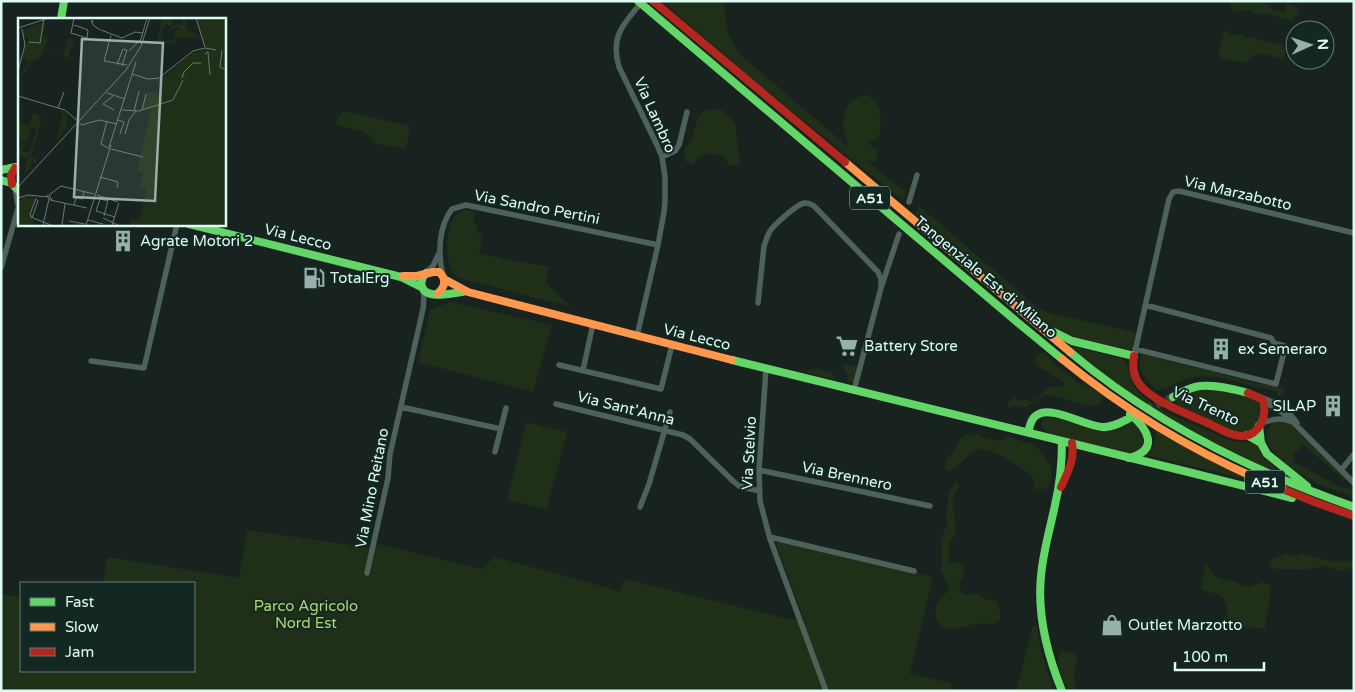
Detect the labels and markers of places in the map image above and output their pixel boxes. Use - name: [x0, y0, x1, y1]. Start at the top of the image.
- building icon: Agrate Motori 2: [110, 228, 136, 254]
- place label: Agrate Motori 2: [140, 232, 253, 250]
- fuel station icon: TotalErg: [301, 265, 327, 291]
- place label: TotalErg: [330, 269, 389, 287]
- supermarket icon: Battery Store: [834, 333, 860, 359]
- building icon: ex Semeraro: [1208, 336, 1234, 362]
- place label: Battery Store: [864, 337, 958, 355]
- place label: ex Semeraro: [1238, 340, 1327, 358]
- building icon: SILAP: [1320, 393, 1346, 419]
- place label: SILAP: [1273, 397, 1316, 415]
- shop icon: Outlet Marzotto: [1099, 612, 1125, 638]
- place label: Outlet Marzotto: [1128, 616, 1242, 634]

